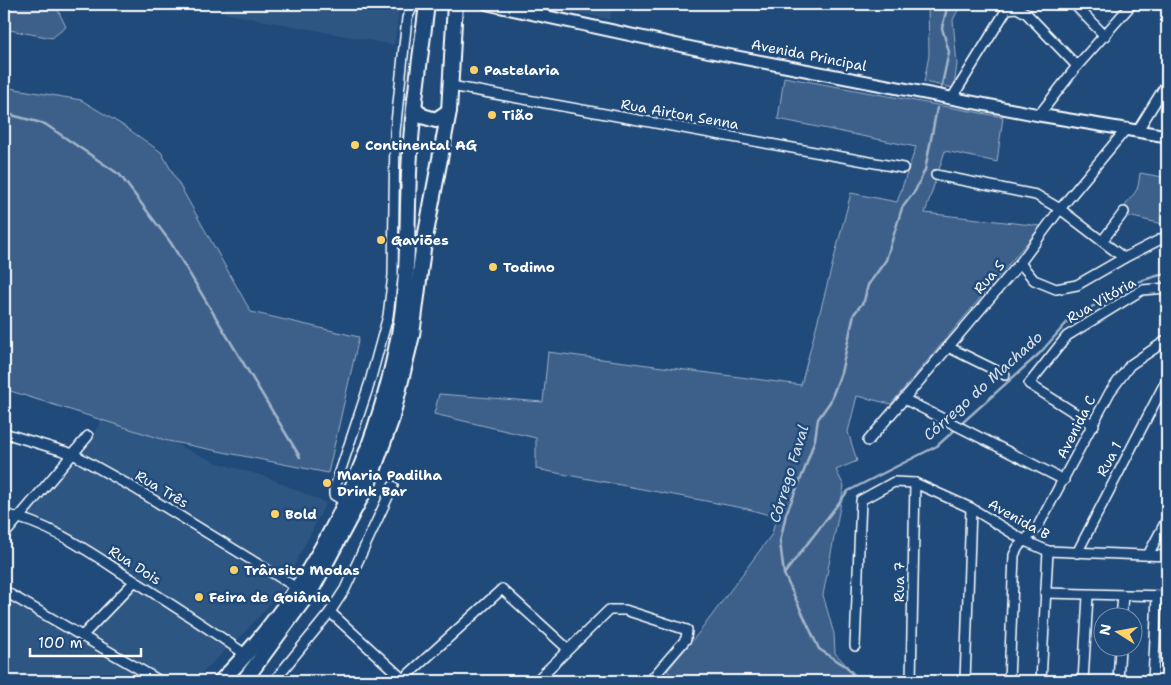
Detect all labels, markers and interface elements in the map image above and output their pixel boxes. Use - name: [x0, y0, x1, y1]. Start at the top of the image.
- street label: Avenida Principal: [750, 35, 869, 75]
- place label: Pastelaria: [484, 61, 560, 79]
- marker: Pastelaria: [468, 64, 480, 76]
- street label: Rua Airton Senna: [620, 95, 741, 133]
- place label: Tião: [502, 106, 533, 124]
- marker: Tião: [486, 109, 498, 121]
- place label: Continental AG: [365, 136, 477, 154]
- marker: Continental AG: [349, 139, 361, 151]
- place label: Gaviões: [391, 231, 449, 249]
- marker: Gaviões: [375, 234, 387, 246]
- street label: Rua S: [970, 256, 1009, 297]
- place label: Todimo: [503, 258, 555, 276]
- marker: Todimo: [487, 261, 499, 273]
- street label: Rua Vitória: [1063, 273, 1139, 327]
- water label: Córrego do Machado: [919, 327, 1047, 445]
- street label: Avenida C: [1053, 393, 1099, 461]
- water label: Córrego Faval: [765, 422, 813, 525]
- street label: Rua 1: [1092, 439, 1126, 479]
- street label: Rua Três: [132, 466, 192, 512]
- place label: Maria Padilha Drink Bar: [337, 466, 442, 500]
- marker: Maria Padilha Drink Bar: [321, 477, 333, 489]
- street label: Avenida B: [985, 495, 1053, 543]
- place label: Bold: [285, 505, 317, 523]
- marker: Bold: [269, 508, 281, 520]
- street label: Rua Dois: [105, 541, 165, 589]
- place label: Trânsito Modas: [244, 561, 360, 579]
- street label: Rua 7: [890, 562, 908, 602]
- marker: Trânsito Modas: [228, 564, 240, 576]
- place label: Feira de Goiânia: [209, 588, 331, 606]
- marker: Feira de Goiânia: [193, 591, 205, 603]
- north arrow: [1094, 608, 1144, 658]
- text: N: [1095, 622, 1115, 637]
- scale bar: [30, 625, 141, 657]
- text: 100 m: [38, 633, 83, 653]

